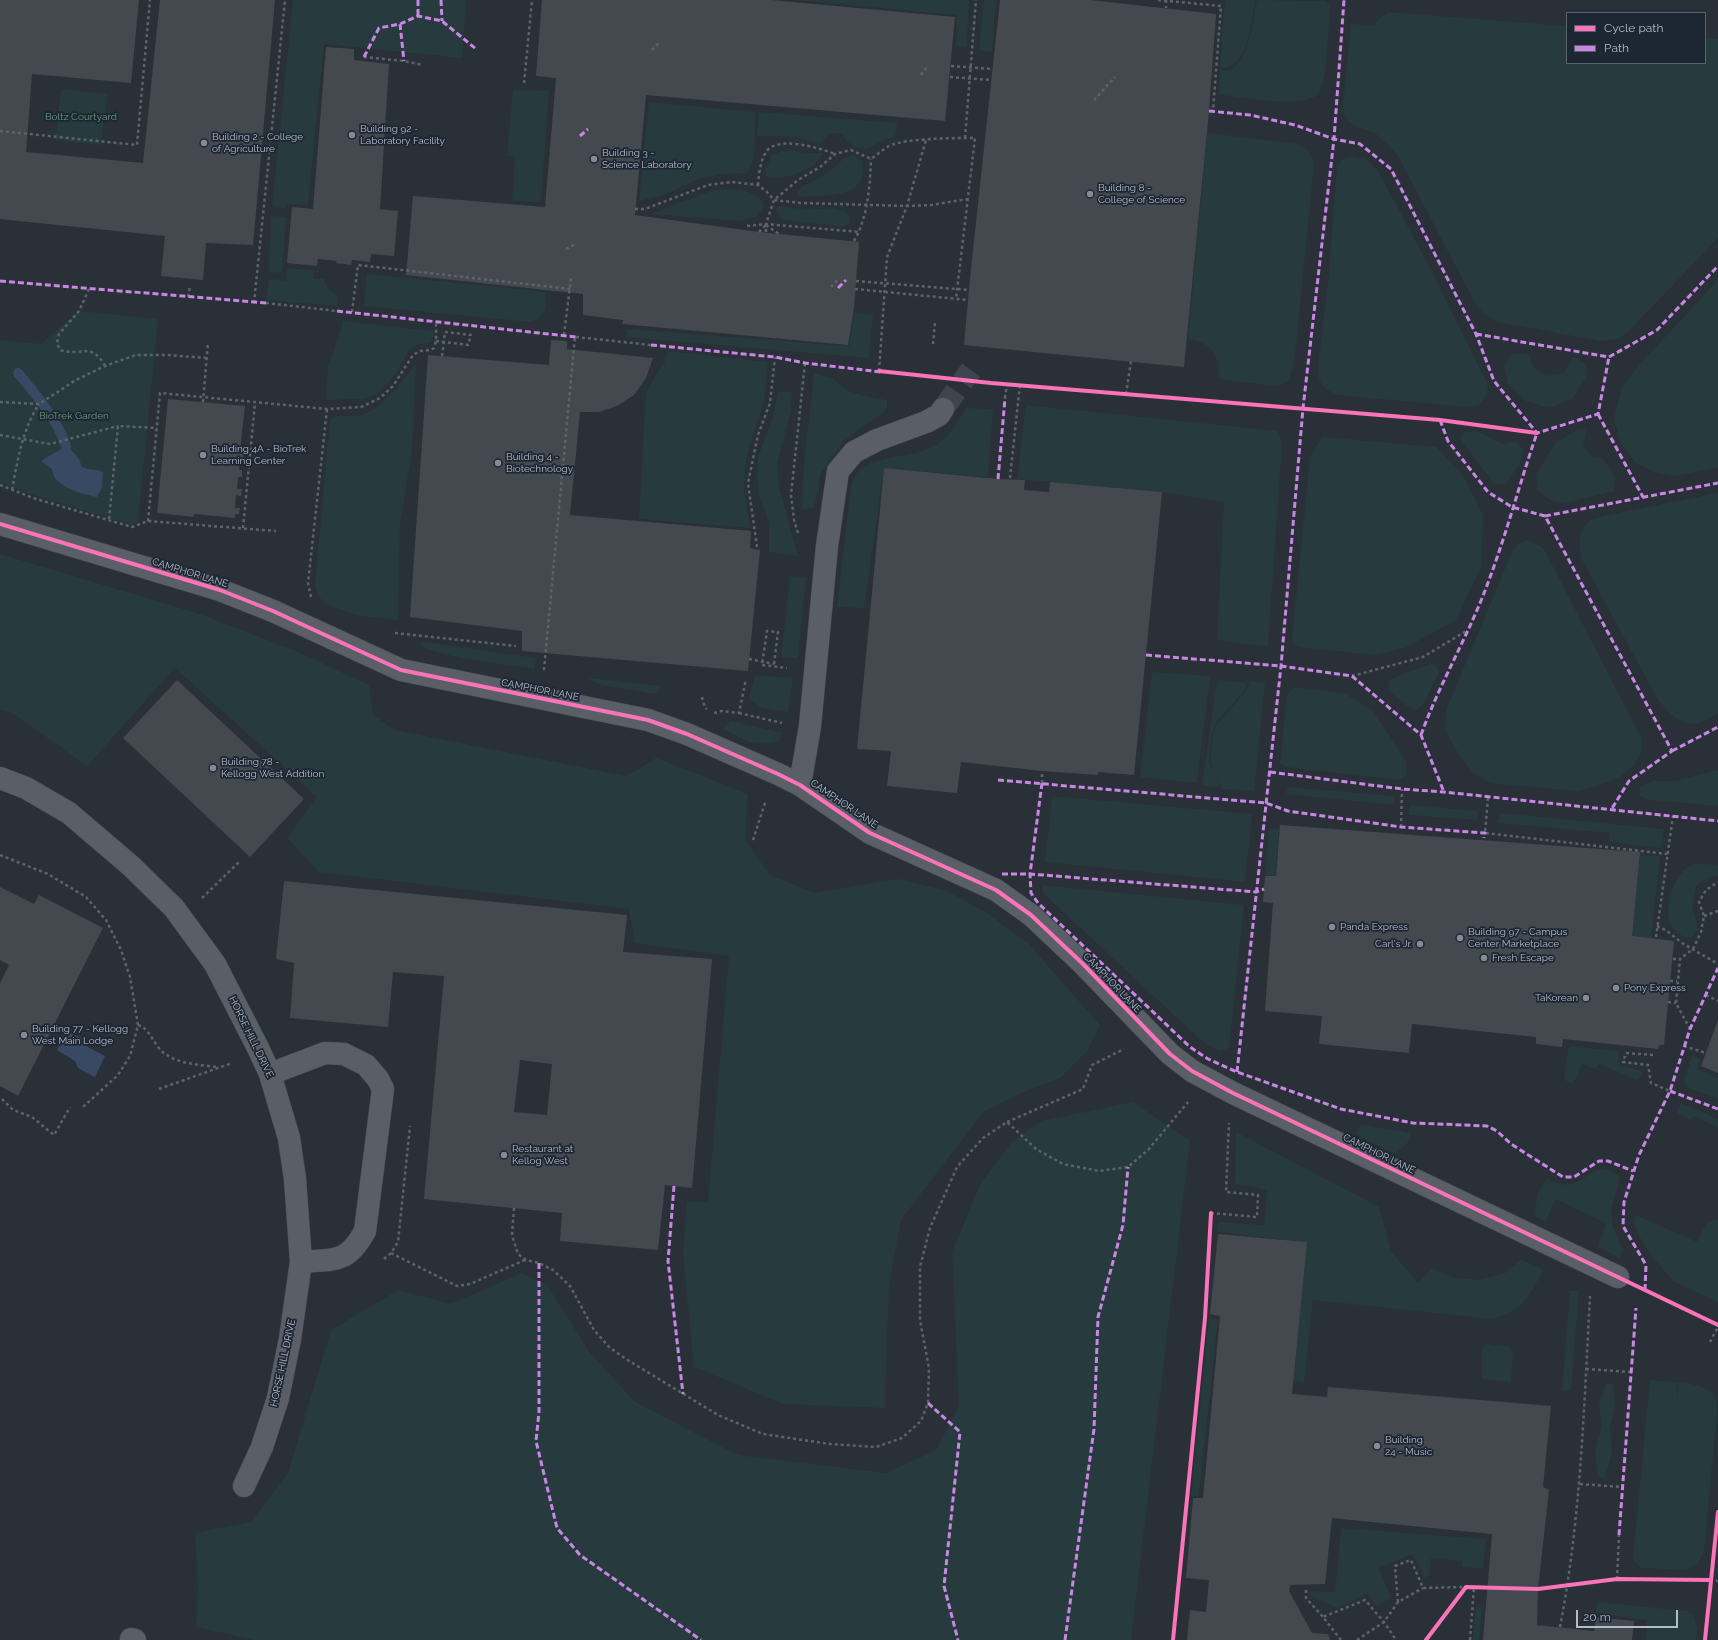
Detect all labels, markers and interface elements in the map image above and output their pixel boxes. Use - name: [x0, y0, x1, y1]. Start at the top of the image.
- legend: [1566, 12, 1706, 64]
- text: Cycle path: [1604, 21, 1663, 35]
- text: Path: [1604, 41, 1629, 55]
- park label: Boltz Courtyard: [45, 111, 117, 123]
- place label: Building 92 - Laboratory Facility: [360, 123, 445, 146]
- marker: Building 92 - Laboratory Facility: [347, 130, 357, 140]
- place label: Building 2 - College of Agriculture: [212, 131, 303, 154]
- marker: Building 2 - College of Agriculture: [199, 138, 209, 148]
- place label: Building 3 - Science Laboratory: [602, 147, 692, 170]
- marker: Building 3 - Science Laboratory: [589, 154, 599, 164]
- place label: Building 8 - College of Science: [1098, 182, 1185, 206]
- marker: Building 8 - College of Science: [1085, 189, 1095, 199]
- park label: BioTrek Garden: [39, 410, 109, 422]
- place label: Building 4A - BioTrek Learning Center: [211, 443, 306, 466]
- marker: Building 4A - BioTrek Learning Center: [198, 450, 208, 460]
- place label: Building 4 - Biotechnology: [506, 451, 573, 474]
- marker: Building 4 - Biotechnology: [493, 458, 503, 468]
- street label: CAMPHOR LANE: [151, 556, 229, 590]
- street label: CAMPHOR LANE: [500, 677, 580, 703]
- place label: Building 78 - Kellogg West Addition: [221, 756, 324, 780]
- marker: Building 78 - Kellogg West Addition: [208, 763, 218, 773]
- street label: CAMPHOR LANE: [808, 777, 880, 831]
- place label: Panda Express: [1340, 921, 1408, 933]
- marker: Panda Express: [1327, 922, 1337, 932]
- place label: Building 97 - Campus Center Marketplace: [1468, 926, 1567, 950]
- marker: Building 97 - Campus Center Marketplace: [1455, 933, 1465, 943]
- place label: Carl's Jr.: [1375, 938, 1412, 950]
- marker: Carl's Jr.: [1415, 939, 1425, 949]
- street label: CAMPHOR LANE: [1080, 950, 1144, 1016]
- place label: Fresh Escape: [1492, 952, 1554, 964]
- marker: Fresh Escape: [1479, 953, 1489, 963]
- place label: Pony Express: [1624, 982, 1686, 994]
- marker: Pony Express: [1611, 983, 1621, 993]
- place label: TaKorean: [1535, 992, 1578, 1004]
- marker: TaKorean: [1581, 993, 1591, 1003]
- street label: HORSE HILL DRIVE: [226, 994, 276, 1080]
- place label: Building 77 - Kellogg West Main Lodge: [32, 1023, 128, 1046]
- marker: Building 77 - Kellogg West Main Lodge: [19, 1030, 29, 1040]
- street label: CAMPHOR LANE: [1341, 1131, 1417, 1177]
- place label: Restaurant at Kellog West: [512, 1143, 573, 1166]
- marker: Restaurant at Kellog West: [499, 1150, 509, 1160]
- street label: HORSE HILL DRIVE: [268, 1318, 298, 1408]
- place label: Building 24 - Music: [1385, 1434, 1432, 1458]
- marker: Building 24 - Music: [1372, 1441, 1382, 1451]
- scale bar: [1578, 1602, 1680, 1628]
- text: 20 m: [1583, 1610, 1611, 1624]

